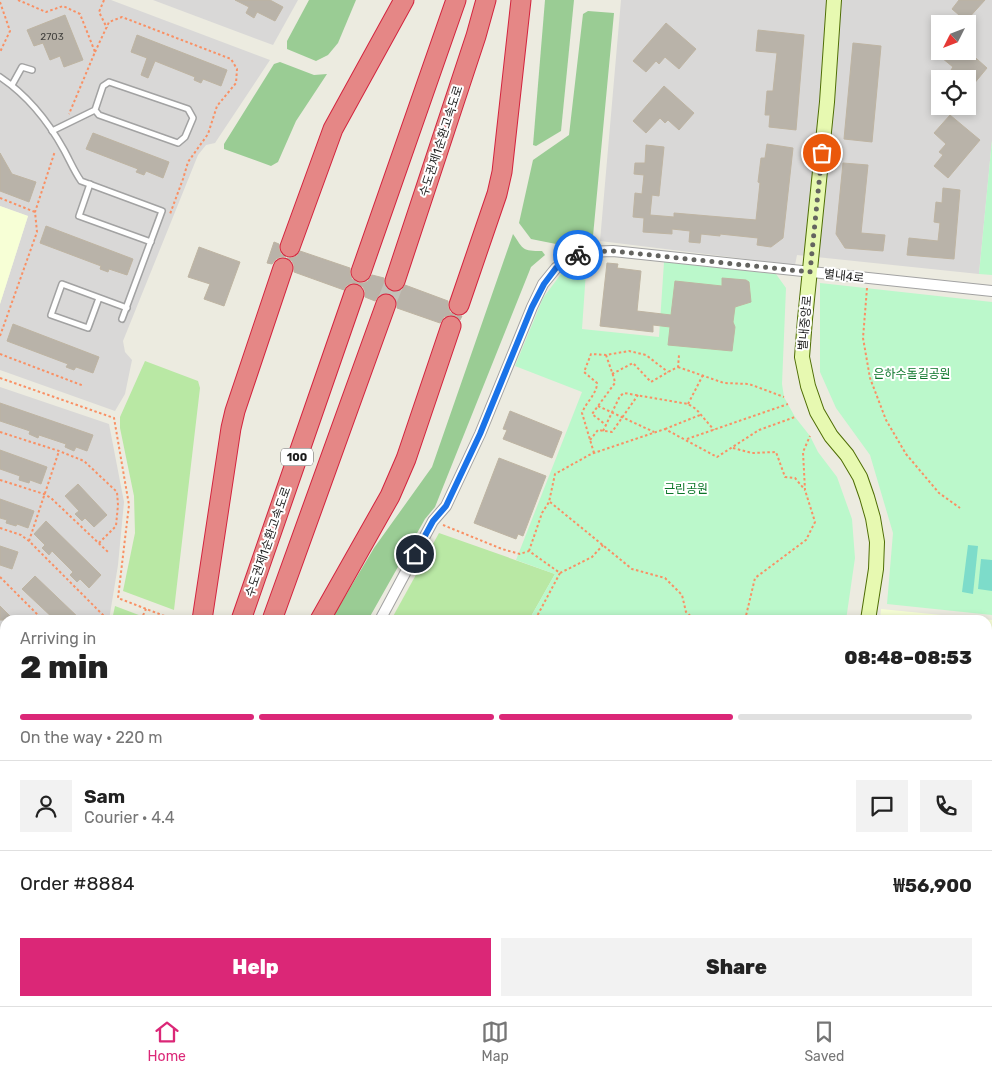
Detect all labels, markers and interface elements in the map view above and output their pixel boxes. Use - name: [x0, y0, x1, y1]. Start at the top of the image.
- north arrow: [931, 15, 976, 60]
- map controls: [931, 15, 976, 115]
- house number: 2703: [40, 31, 64, 43]
- button: locate: [931, 70, 976, 115]
- street label: 수도권제1순환고속도로: [416, 84, 466, 198]
- pin: [801, 132, 843, 174]
- icon: bag: [808, 139, 836, 167]
- courier: [553, 230, 603, 280]
- icon: bike: [564, 241, 592, 269]
- street label: 별내4로: [823, 267, 865, 285]
- street label: 별내중앙로: [796, 295, 814, 351]
- park label: 은하수돌길공원: [873, 367, 951, 381]
- road number: 100: [281, 448, 313, 466]
- park label: 근린공원: [664, 482, 708, 496]
- street label: 수도권제1순환고속도로: [243, 485, 293, 599]
- pin: [394, 533, 436, 575]
- icon: home: [401, 540, 429, 568]
- text: Arriving in: [20, 629, 96, 648]
- text: 08:48–08:53: [844, 646, 972, 669]
- text: 2 min: [20, 648, 109, 686]
- text: On the way · 220 m: [20, 728, 162, 747]
- button: person: [20, 780, 72, 832]
- button: chat: [856, 780, 908, 832]
- button: phone: [920, 780, 972, 832]
- text: Sam: [84, 785, 125, 808]
- text: Courier · 4.4: [84, 808, 175, 827]
- text: Order #8884: [20, 872, 135, 895]
- text: ₩56,900: [894, 874, 972, 897]
- button: Help: [20, 938, 491, 996]
- button: Share: [501, 938, 972, 996]
- tab: Home: [148, 1018, 186, 1065]
- tab: Map: [481, 1018, 509, 1065]
- tab: Saved: [804, 1018, 844, 1065]

